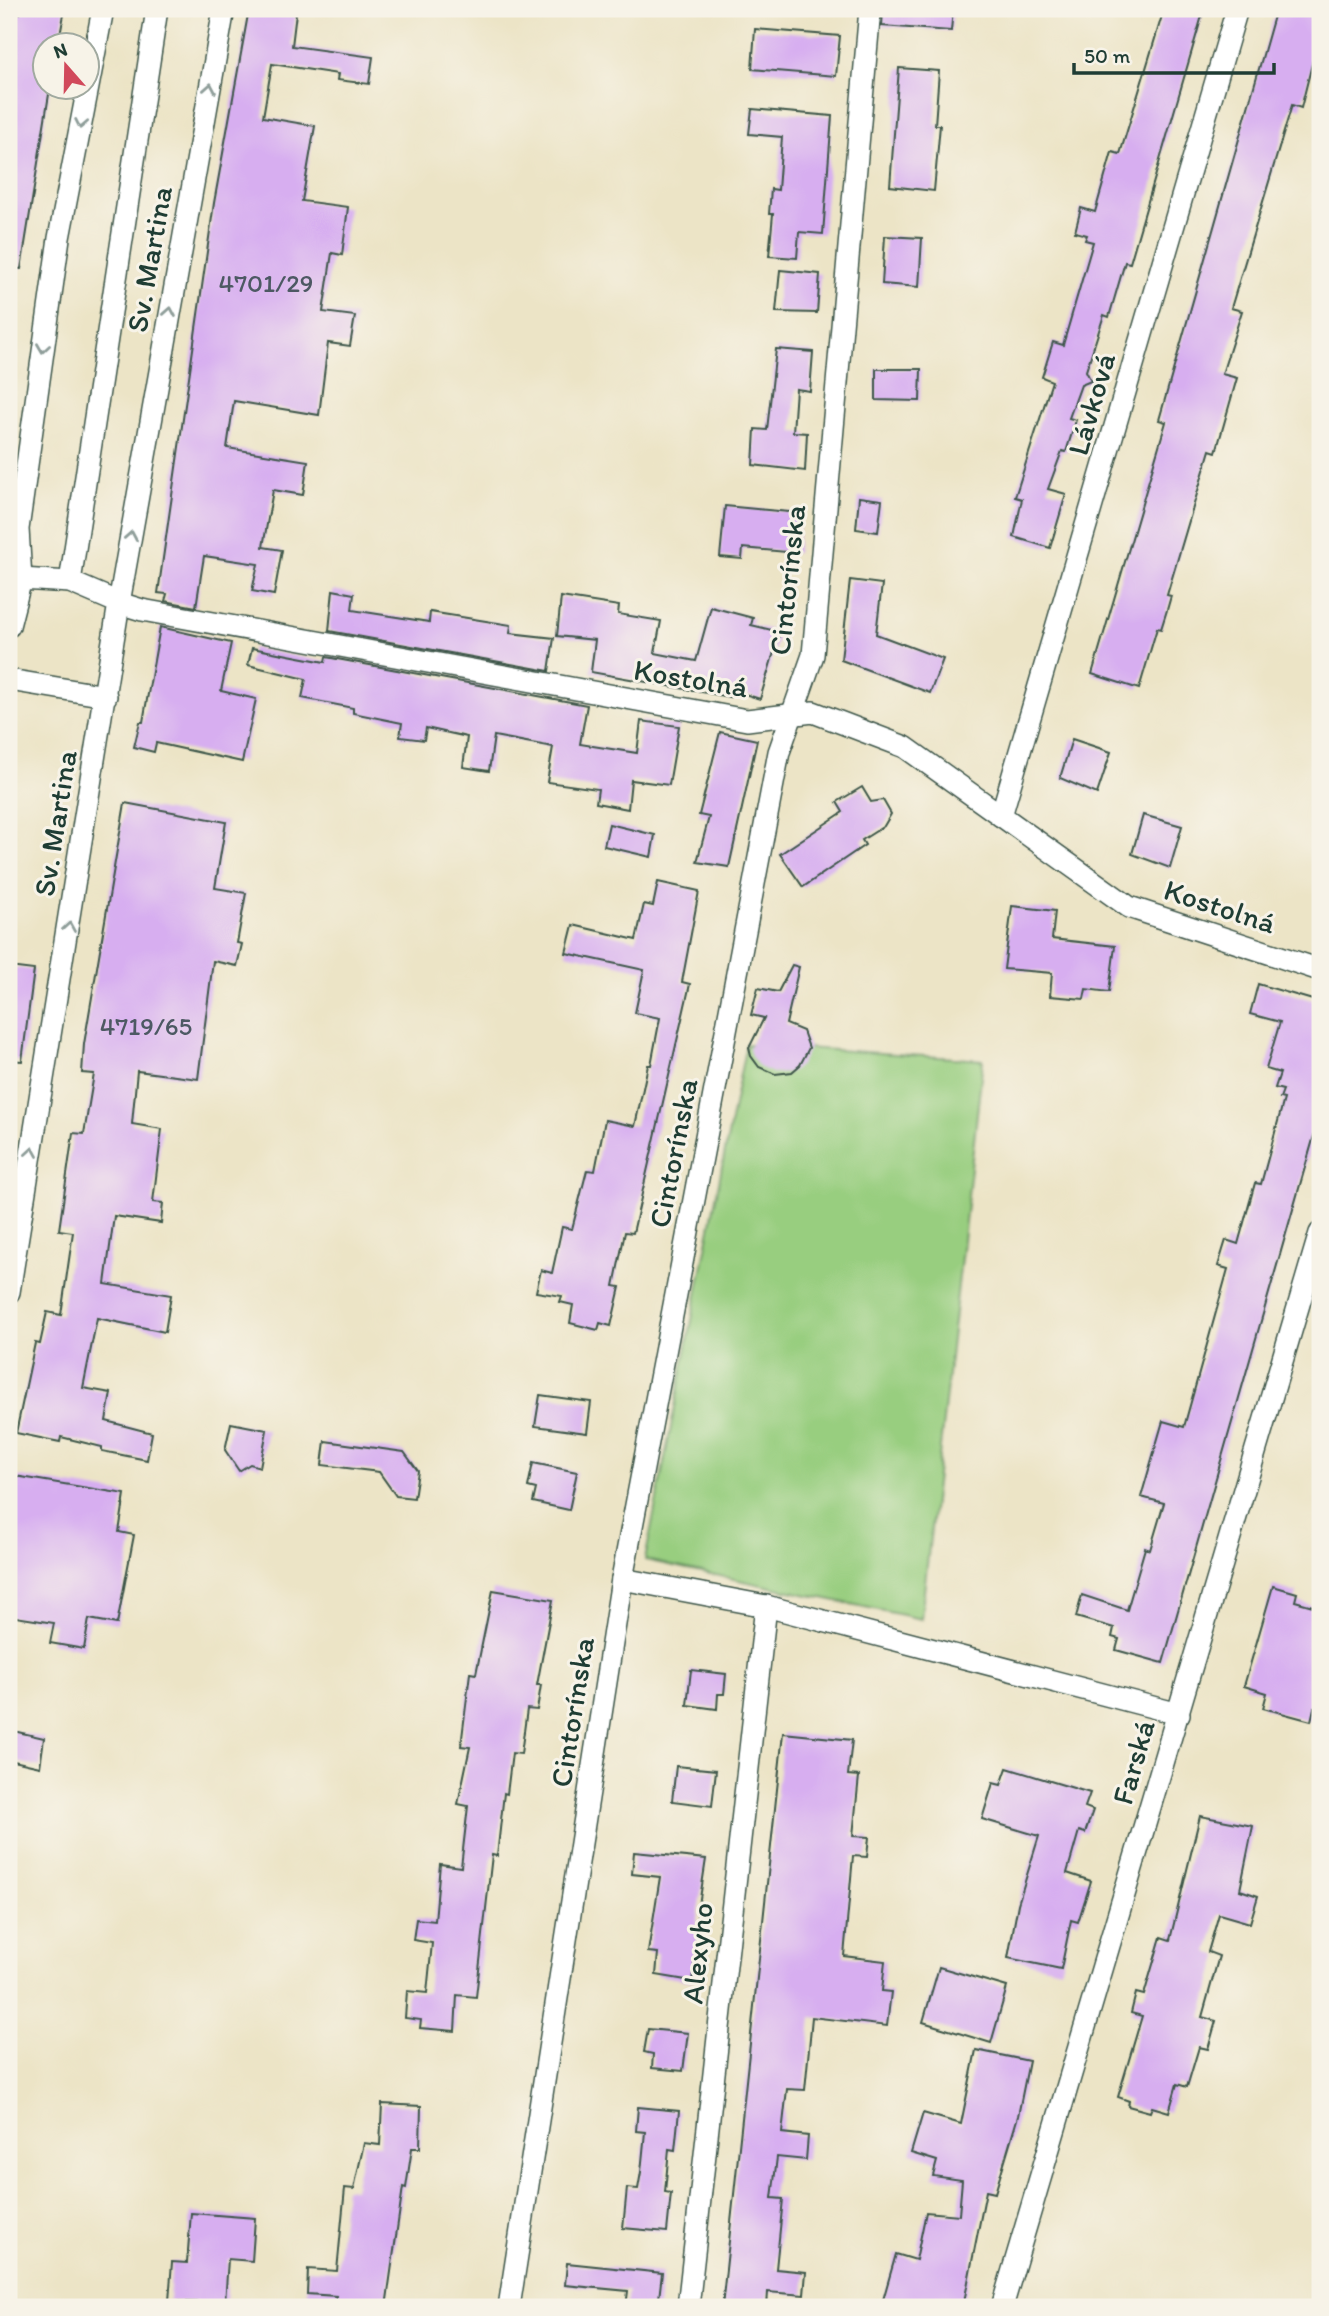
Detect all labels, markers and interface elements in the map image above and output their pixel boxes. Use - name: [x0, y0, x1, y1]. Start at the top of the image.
- north arrow: [32, 32, 102, 102]
- scale bar: [1074, 32, 1273, 76]
- text: N: [50, 37, 70, 63]
- text: 50 m: [1084, 43, 1131, 68]
- one-way arrow: [202, 82, 217, 94]
- one-way arrow: [74, 118, 89, 130]
- street label: Sv. Martina: [118, 183, 180, 335]
- house number: 4701/29: [219, 267, 313, 299]
- one-way arrow: [162, 306, 177, 318]
- one-way arrow: [36, 342, 51, 354]
- street label: Lávková: [1059, 348, 1123, 459]
- street label: Cintorínska: [761, 502, 813, 657]
- one-way arrow: [123, 530, 138, 542]
- street label: Kostolná: [631, 651, 751, 705]
- street label: Sv. Martina: [25, 747, 85, 899]
- street label: Kostolná: [1159, 871, 1281, 942]
- one-way arrow: [61, 922, 76, 933]
- house number: 4719/65: [100, 1010, 192, 1042]
- street label: Cintorínska: [640, 1075, 706, 1231]
- one-way arrow: [24, 1146, 39, 1158]
- street label: Cintorínska: [542, 1634, 602, 1790]
- street label: Farská: [1103, 1715, 1163, 1809]
- street label: Alexyho: [673, 1900, 721, 2006]

